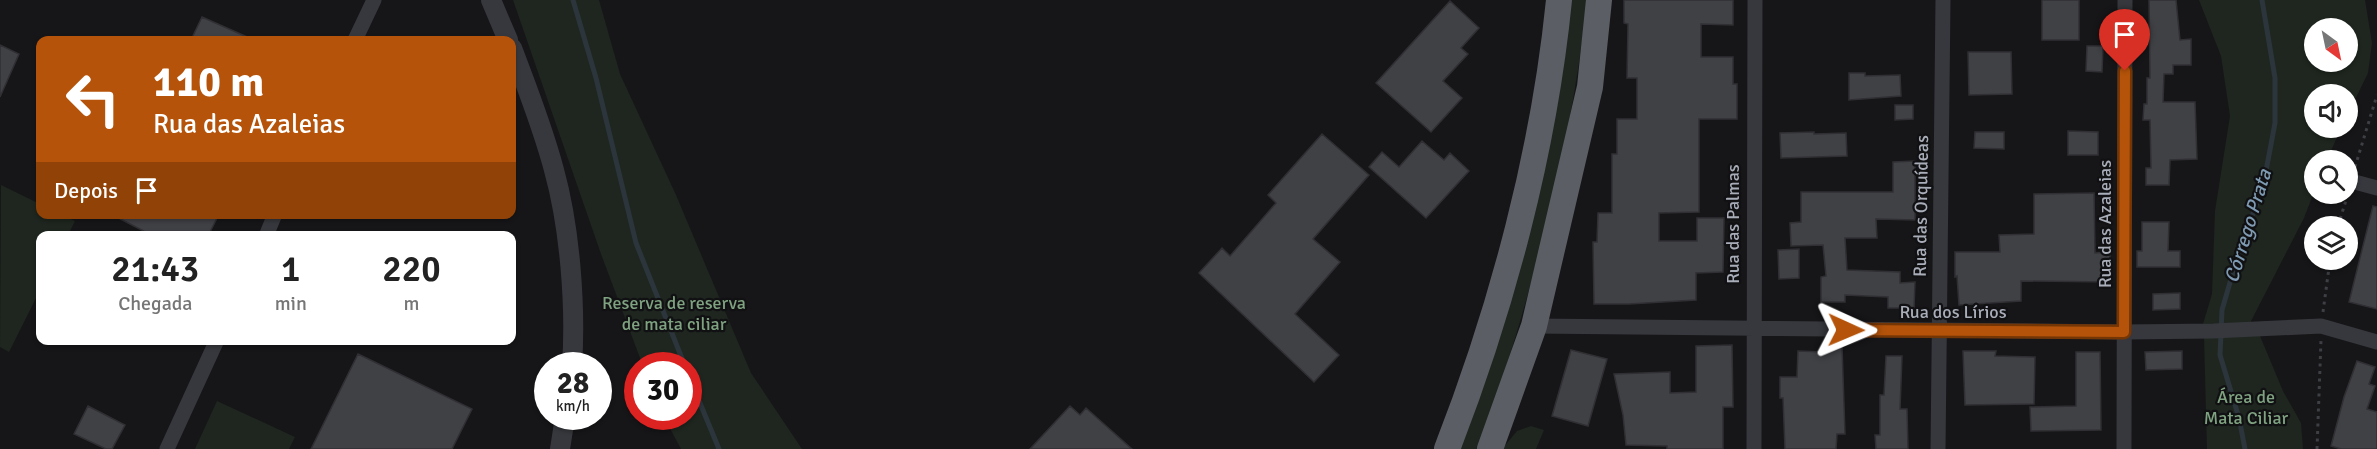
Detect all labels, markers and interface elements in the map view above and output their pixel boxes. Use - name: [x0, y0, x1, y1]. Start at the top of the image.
- pin: [2099, 9, 2150, 71]
- icon: arrive: [2108, 18, 2141, 51]
- north arrow: [2304, 18, 2358, 72]
- map controls: [2304, 18, 2358, 270]
- text: 110 m: [153, 57, 264, 108]
- icon: left: [54, 60, 132, 138]
- button: sound: [2304, 84, 2358, 138]
- text: Rua das Azaleias: [153, 108, 345, 141]
- street label: Rua das Orquídeas: [1909, 135, 1933, 277]
- button: search: [2304, 150, 2358, 204]
- street label: Rua das Azaleias: [2094, 160, 2116, 288]
- street label: Rua das Palmas: [1722, 164, 1744, 284]
- water label: Córrego Prata: [2219, 165, 2277, 286]
- icon: arrive: [130, 174, 163, 207]
- text: Depois: [54, 177, 118, 204]
- button: layers: [2304, 216, 2358, 270]
- text: 21:43: [111, 247, 199, 292]
- text: 1: [281, 247, 301, 292]
- text: 220: [382, 247, 441, 292]
- text: Chegada: [118, 291, 192, 316]
- text: min: [275, 291, 307, 316]
- text: m: [403, 291, 419, 316]
- park label: Reserva de reserva de mata ciliar: [602, 292, 746, 335]
- position arrow: [1814, 298, 1878, 362]
- street label: Rua dos Lírios: [1899, 301, 2007, 323]
- speed limit sign: 30: [624, 352, 702, 430]
- text: 28: [557, 365, 589, 402]
- park label: Área de Mata Ciliar: [2204, 386, 2289, 429]
- text: km/h: [556, 397, 590, 415]

